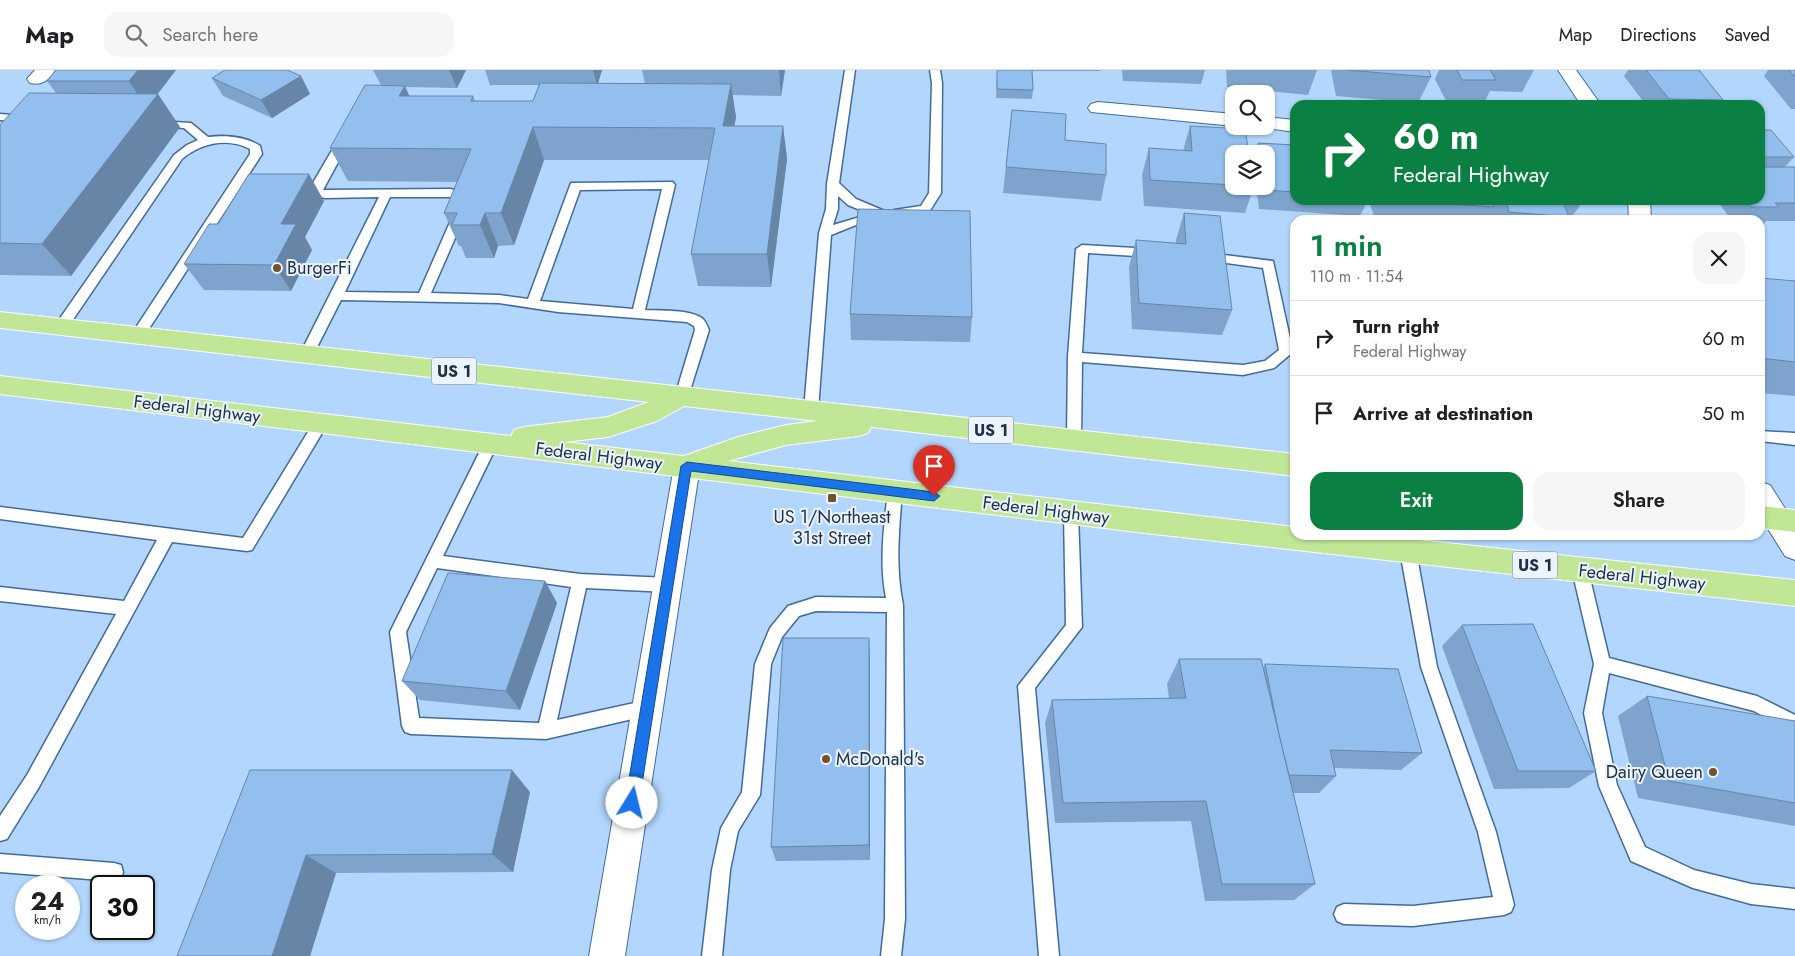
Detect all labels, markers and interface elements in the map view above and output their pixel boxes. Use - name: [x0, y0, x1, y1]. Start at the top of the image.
- search box: [104, 12, 454, 57]
- text: Map: [25, 17, 74, 52]
- icon: search: [122, 21, 150, 49]
- text: Search here: [162, 21, 258, 48]
- text: Map: [1559, 22, 1592, 48]
- text: Directions: [1620, 22, 1696, 48]
- text: Saved: [1724, 22, 1770, 48]
- map controls: [1225, 85, 1275, 195]
- button: search: [1225, 85, 1275, 135]
- text: 60 m: [1393, 112, 1479, 162]
- icon: right: [1310, 120, 1375, 185]
- button: layers: [1225, 145, 1275, 195]
- text: Federal Highway: [1393, 158, 1549, 190]
- text: 1 min: [1310, 224, 1383, 267]
- button: close: [1693, 232, 1745, 284]
- place label: BurgerFi: [287, 255, 352, 281]
- marker: BurgerFi: [271, 262, 283, 274]
- text: 110 m · 11:54: [1310, 265, 1403, 288]
- text: Turn right: [1353, 313, 1439, 340]
- icon: right: [1310, 324, 1338, 352]
- text: 60 m: [1702, 325, 1745, 352]
- text: Federal Highway: [1353, 340, 1466, 363]
- road number: US 1: [432, 358, 476, 384]
- street label: Federal Highway: [132, 388, 262, 430]
- icon: arrive: [1310, 399, 1338, 427]
- text: Arrive at destination: [1353, 400, 1533, 427]
- text: 50 m: [1702, 400, 1745, 427]
- road number: US 1: [968, 416, 1014, 444]
- street label: Federal Highway: [534, 435, 664, 477]
- pin: [913, 445, 955, 496]
- icon: arrive: [920, 452, 948, 480]
- button: Exit: [1310, 472, 1523, 530]
- button: Share: [1533, 472, 1745, 530]
- street label: Federal Highway: [981, 489, 1111, 531]
- marker: US 1/Northeast 31st Street: [826, 492, 838, 504]
- place label: US 1/Northeast 31st Street: [773, 504, 891, 551]
- road number: US 1: [1512, 552, 1558, 578]
- street label: Federal Highway: [1577, 557, 1707, 597]
- place label: McDonald's: [836, 746, 924, 772]
- marker: McDonald's: [820, 753, 832, 765]
- place label: Dairy Queen: [1606, 759, 1703, 785]
- marker: Dairy Queen: [1707, 766, 1719, 778]
- position arrow: [605, 776, 657, 828]
- speed limit sign: 30: [90, 875, 155, 940]
- text: 24: [31, 883, 64, 919]
- text: km/h: [34, 911, 61, 929]

